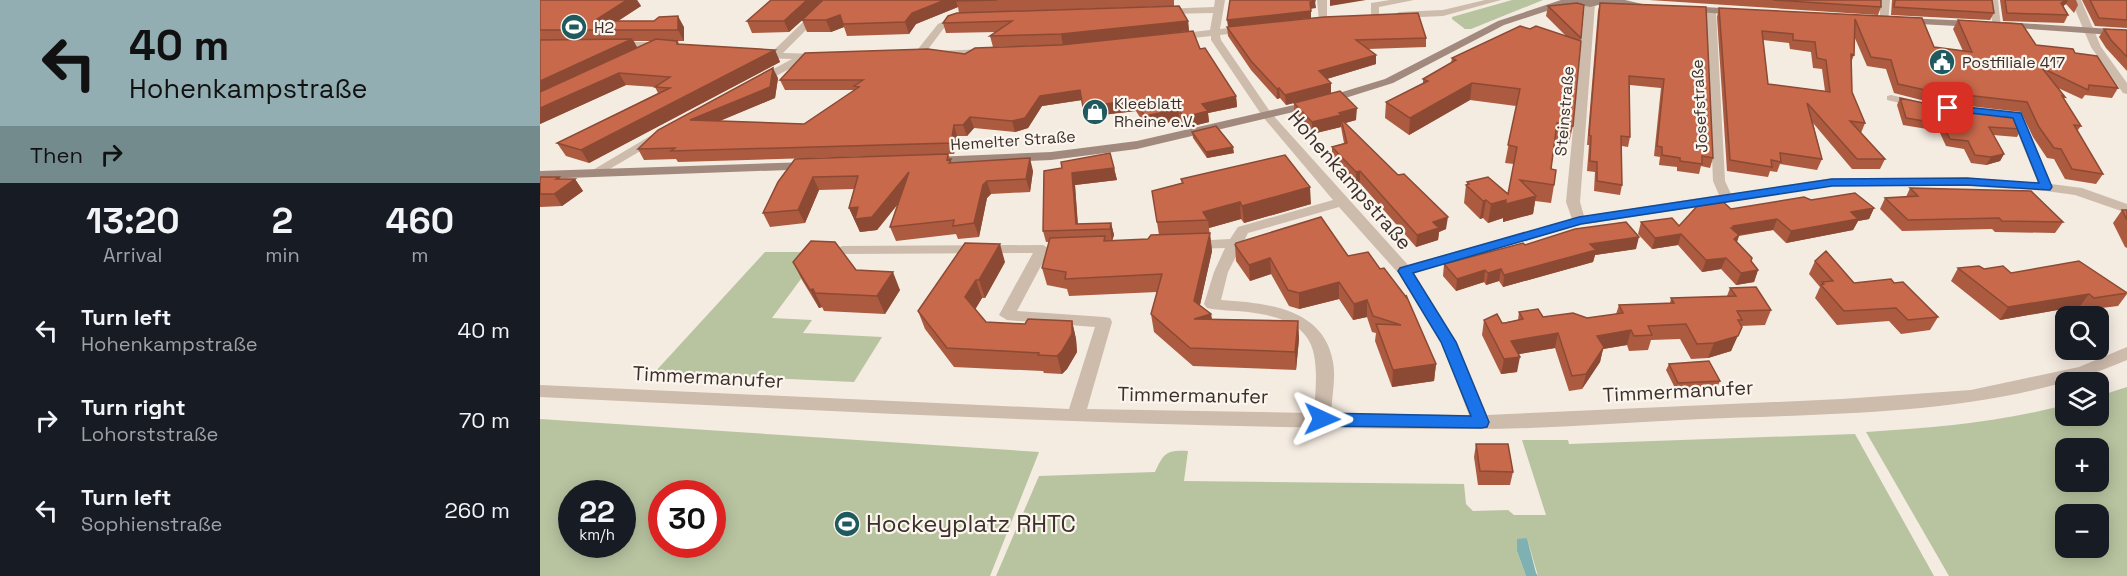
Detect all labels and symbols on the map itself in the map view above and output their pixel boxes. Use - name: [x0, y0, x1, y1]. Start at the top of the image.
- sports icon: H2: [559, 12, 589, 42]
- place label: H2: [594, 17, 614, 38]
- public building icon: Postfiliale 417: [1927, 47, 1957, 77]
- place label: Postfiliale 417: [1962, 52, 2065, 73]
- street label: Josefstraße: [1687, 59, 1712, 153]
- street label: Steinstraße: [1550, 65, 1579, 157]
- pin: [1922, 82, 1973, 133]
- place label: Kleeblatt Rheine e.V.: [1114, 93, 1196, 132]
- shop icon: Kleeblatt Rheine e.V.: [1080, 97, 1110, 127]
- street label: Hohenkampstraße: [1282, 105, 1418, 255]
- street label: Hemelter Straße: [950, 126, 1076, 155]
- street label: Timmermanufer: [632, 360, 784, 394]
- street label: Timmermanufer: [1602, 374, 1754, 408]
- street label: Timmermanufer: [1117, 381, 1269, 409]
- position arrow: [1290, 387, 1354, 451]
- speed limit sign: 30: [648, 480, 726, 558]
- place label: Hockeyplatz RHTC: [866, 508, 1076, 539]
- sports icon: Hockeyplatz RHTC: [832, 509, 862, 539]

